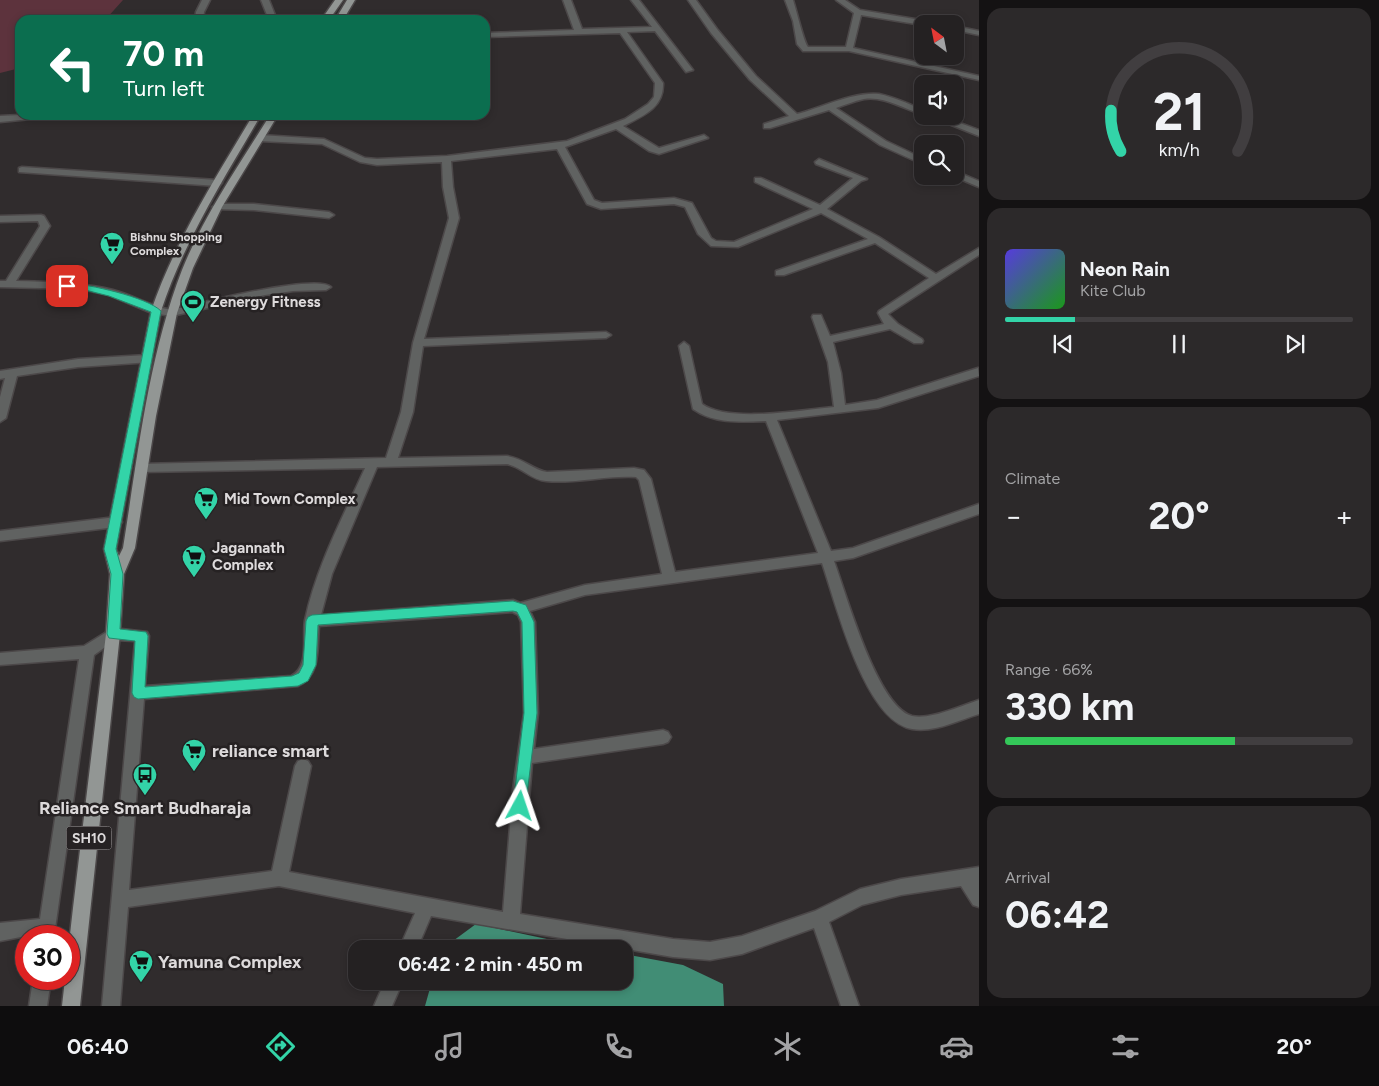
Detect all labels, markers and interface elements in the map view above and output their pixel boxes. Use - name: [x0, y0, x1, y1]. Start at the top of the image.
- north arrow: [914, 15, 964, 65]
- map controls: [914, 15, 964, 185]
- text: 70 m: [123, 33, 204, 75]
- icon: left: [40, 35, 105, 100]
- text: Turn left: [123, 75, 205, 102]
- button: sound: [914, 75, 964, 125]
- text: 21: [1153, 81, 1205, 143]
- button: search: [914, 135, 964, 185]
- text: km/h: [1159, 139, 1199, 160]
- place label: Bishnu Shopping Complex: [130, 230, 222, 258]
- supermarket icon: Bishnu Shopping Complex: [99, 231, 125, 265]
- text: Neon Rain: [1080, 258, 1170, 281]
- pin: [46, 265, 88, 307]
- icon: arrive: [53, 272, 81, 300]
- text: Kite Club: [1080, 281, 1146, 300]
- sports icon: Zenergy Fitness: [180, 289, 206, 323]
- place label: Zenergy Fitness: [210, 293, 321, 311]
- icon: previous: [1049, 330, 1077, 358]
- icon: pause: [1165, 330, 1193, 358]
- icon: next: [1281, 330, 1309, 358]
- text: Climate: [1005, 469, 1060, 488]
- supermarket icon: Mid Town Complex: [193, 486, 219, 520]
- place label: Mid Town Complex: [224, 490, 356, 508]
- text: 20°: [1149, 493, 1210, 539]
- text: −: [1005, 499, 1022, 533]
- text: +: [1336, 499, 1353, 533]
- place label: Jagannath Complex: [212, 539, 285, 574]
- supermarket icon: Jagannath Complex: [181, 544, 207, 578]
- text: Range · 66%: [1005, 660, 1093, 679]
- text: 330 km: [1005, 684, 1135, 730]
- supermarket icon: reliance smart: [181, 738, 207, 772]
- place label: reliance smart: [212, 740, 330, 762]
- bus stop icon: Reliance Smart Budharaja: [132, 762, 158, 796]
- position arrow: [493, 779, 545, 831]
- place label: Reliance Smart Budharaja: [39, 797, 251, 819]
- road number: SH10: [66, 826, 112, 850]
- text: Arrival: [1005, 868, 1050, 887]
- text: 06:42: [1005, 892, 1109, 938]
- speed limit sign: 30: [15, 925, 80, 990]
- supermarket icon: Yamuna Complex: [128, 949, 154, 983]
- place label: Yamuna Complex: [158, 951, 302, 973]
- text: 06:42 · 2 min · 450 m: [398, 953, 583, 976]
- icon: directions: [263, 1029, 298, 1064]
- icon: music: [432, 1029, 467, 1064]
- icon: phone: [601, 1029, 636, 1064]
- icon: climate: [770, 1029, 805, 1064]
- icon: car: [939, 1029, 974, 1064]
- icon: filters: [1108, 1029, 1143, 1064]
- text: 06:40: [67, 1033, 129, 1060]
- text: 20°: [1277, 1033, 1312, 1060]

